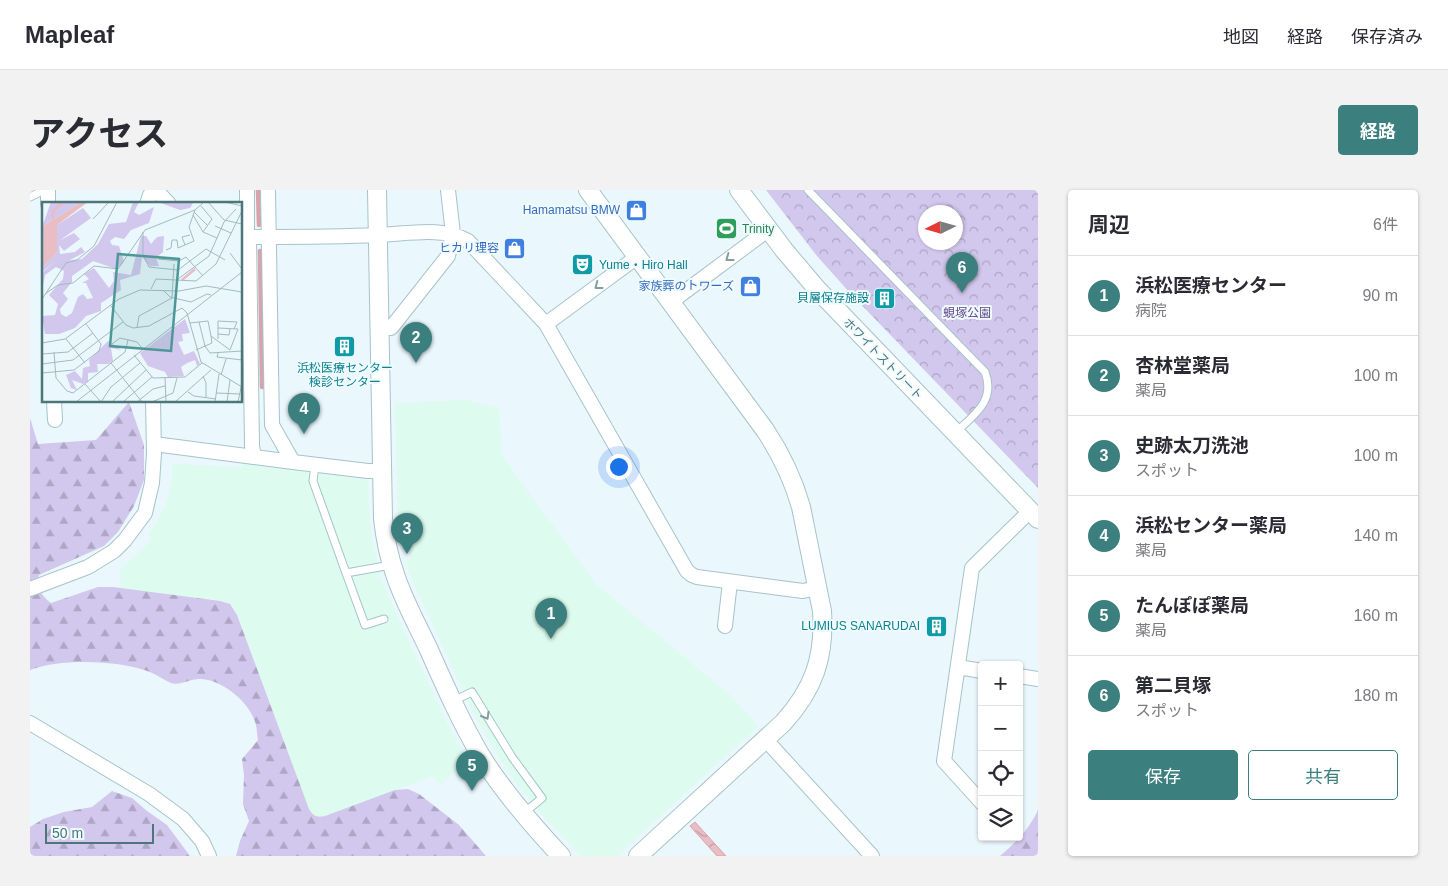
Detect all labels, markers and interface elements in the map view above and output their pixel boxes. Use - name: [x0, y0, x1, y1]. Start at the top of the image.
- text: Mapleaf: [25, 21, 114, 48]
- text: 地図: [1223, 27, 1259, 47]
- text: 経路: [1287, 27, 1323, 47]
- text: 保存済み: [1351, 27, 1423, 47]
- button: 経路: [1338, 105, 1418, 155]
- text: アクセス: [30, 114, 168, 153]
- shop icon: Hamamatsu BMW: [624, 198, 648, 222]
- inset map: [42, 202, 242, 402]
- place label: Hamamatsu BMW: [523, 203, 621, 217]
- north arrow: [918, 205, 963, 250]
- text: 周辺: [1088, 213, 1130, 236]
- text: 6件: [1373, 216, 1398, 233]
- sports icon: Trinity: [714, 217, 738, 241]
- place label: Trinity: [742, 222, 774, 236]
- shop icon: ヒカリ理容: [503, 236, 527, 260]
- place label: ヒカリ理容: [439, 241, 499, 255]
- one-way arrow: [725, 252, 735, 261]
- pin: 6: [946, 252, 978, 293]
- theatre icon: Yume・Hiro Hall: [571, 253, 595, 277]
- place label: Yume・Hiro Hall: [599, 258, 688, 272]
- shop icon: 家族葬のトワーズ: [738, 274, 762, 298]
- text: 浜松医療センター: [1135, 275, 1287, 296]
- place label: 家族葬のトワーズ: [639, 279, 734, 293]
- one-way arrow: [594, 280, 604, 289]
- building icon: 貝層保存施設: [873, 286, 897, 310]
- text: 1: [1100, 287, 1108, 304]
- text: 90 m: [1362, 287, 1398, 304]
- place label: 貝層保存施設: [797, 291, 869, 305]
- text: 病院: [1135, 302, 1167, 319]
- park label: 蜆塚公園: [943, 306, 991, 320]
- street label: ホワイトストリート: [840, 315, 926, 403]
- pin: 2: [400, 322, 432, 363]
- building icon: 浜松医療センター 検診センター: [333, 335, 357, 359]
- text: 杏林堂薬局: [1135, 355, 1230, 376]
- place label: 浜松医療センター 検診センター: [297, 361, 393, 389]
- text: 2: [1100, 367, 1108, 384]
- text: 100 m: [1354, 367, 1398, 384]
- text: 薬局: [1135, 382, 1167, 399]
- pin: 4: [288, 393, 320, 434]
- text: 史跡太刀洗池: [1135, 435, 1249, 456]
- text: 3: [1100, 447, 1108, 464]
- text: 100 m: [1354, 447, 1398, 464]
- your location: [606, 454, 632, 480]
- text: スポット: [1135, 462, 1199, 479]
- pin: 3: [391, 513, 423, 554]
- text: 浜松センター薬局: [1135, 515, 1287, 536]
- text: 4: [1100, 527, 1108, 544]
- text: 140 m: [1354, 527, 1398, 544]
- text: 薬局: [1135, 542, 1167, 559]
- text: たんぽぽ薬局: [1135, 595, 1249, 616]
- pin: 1: [535, 598, 567, 639]
- text: 5: [1100, 607, 1108, 624]
- text: 160 m: [1354, 607, 1398, 624]
- building icon: LUMIUS SANARUDAI: [924, 614, 948, 638]
- place label: LUMIUS SANARUDAI: [801, 619, 920, 633]
- text: 薬局: [1135, 622, 1167, 639]
- map controls: [978, 661, 1023, 841]
- button: +: [978, 661, 1023, 706]
- text: 第二貝塚: [1135, 675, 1211, 696]
- text: 6: [1100, 687, 1108, 704]
- text: 180 m: [1354, 687, 1398, 704]
- text: スポット: [1135, 702, 1199, 719]
- button: −: [978, 706, 1023, 751]
- one-way arrow: [479, 711, 489, 720]
- pin: 5: [456, 750, 488, 791]
- button: 保存: [1088, 750, 1238, 800]
- button: 共有: [1248, 750, 1398, 800]
- button: locate: [978, 751, 1023, 796]
- button: layers: [978, 796, 1023, 841]
- scale bar: [45, 821, 154, 844]
- text: 50 m: [52, 825, 83, 841]

